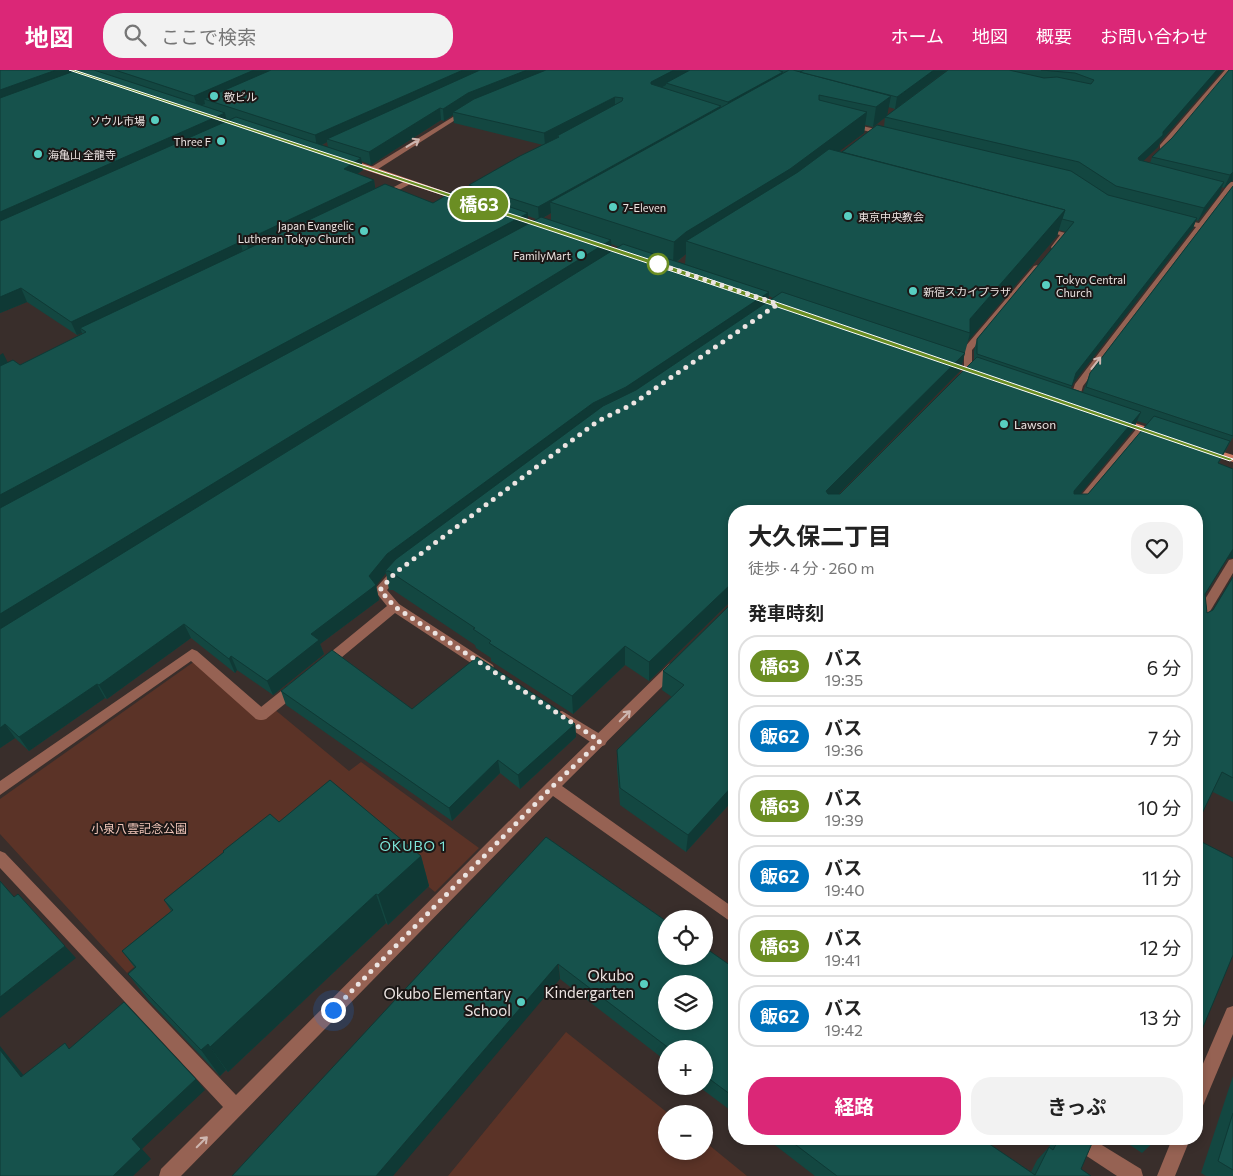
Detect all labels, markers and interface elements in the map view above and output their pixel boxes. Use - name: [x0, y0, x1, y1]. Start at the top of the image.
- search box: [103, 13, 453, 58]
- icon: search: [121, 21, 149, 49]
- text: 地図: [25, 22, 73, 51]
- text: ここで検索: [161, 25, 256, 48]
- text: ホーム: [891, 25, 944, 47]
- text: 地図: [972, 25, 1008, 47]
- text: 概要: [1036, 25, 1072, 47]
- text: お問い合わせ: [1100, 25, 1208, 47]
- marker: 敬ビル: [208, 90, 220, 102]
- place label: 敬ビル: [224, 90, 257, 103]
- place label: ソウル市場: [90, 114, 145, 127]
- marker: ソウル市場: [149, 114, 161, 126]
- place label: Three F: [173, 135, 211, 148]
- marker: Three F: [215, 135, 227, 147]
- one-way arrow: [406, 137, 420, 147]
- marker: 海亀山 全龍寺: [32, 148, 44, 160]
- place label: 海亀山 全龍寺: [48, 148, 116, 161]
- line badge: 橋63: [450, 188, 508, 220]
- text: 橋63: [459, 193, 499, 215]
- marker: 7-Eleven: [607, 201, 619, 213]
- place label: 7-Eleven: [623, 201, 666, 214]
- marker: 東京中央教会: [842, 210, 854, 222]
- place label: 東京中央教会: [858, 210, 924, 223]
- place label: Japan Evangelic Lutheran Tokyo Church: [238, 219, 354, 245]
- marker: Japan Evangelic Lutheran Tokyo Church: [358, 225, 370, 237]
- place label: FamilyMart: [513, 249, 571, 262]
- marker: FamilyMart: [575, 249, 587, 261]
- unlabelled marker: [647, 253, 669, 275]
- place label: Tokyo Central Church: [1056, 273, 1126, 299]
- marker: Tokyo Central Church: [1040, 279, 1052, 291]
- marker: 新宿スカイプラザ: [907, 285, 919, 297]
- place label: 新宿スカイプラザ: [923, 285, 1011, 298]
- one-way arrow: [1091, 356, 1101, 370]
- place label: Lawson: [1014, 417, 1056, 431]
- marker: Lawson: [998, 418, 1010, 430]
- text: 大久保二丁目: [748, 521, 892, 550]
- button: heart: [1131, 522, 1183, 574]
- text: 徒歩 · 4 分 · 260 m: [748, 558, 874, 577]
- text: 発車時刻: [748, 601, 824, 624]
- text: バス: [824, 646, 863, 669]
- text: 橋63: [760, 655, 799, 677]
- text: 6 分: [1147, 656, 1181, 679]
- text: 19:35: [824, 670, 863, 689]
- one-way arrow: [619, 710, 631, 722]
- text: バス: [824, 716, 862, 739]
- text: 飯62: [760, 725, 799, 747]
- text: 7 分: [1148, 726, 1181, 749]
- text: 19:36: [824, 740, 863, 759]
- text: バス: [824, 786, 863, 809]
- text: 橋63: [760, 795, 799, 817]
- text: 10 分: [1138, 796, 1181, 819]
- text: 19:39: [824, 810, 864, 829]
- park label: 小泉八雲記念公園: [91, 821, 187, 835]
- district label: ŌKUBO 1: [379, 837, 447, 854]
- text: バス: [824, 856, 862, 879]
- text: 飯62: [760, 865, 799, 887]
- text: 11 分: [1142, 866, 1181, 889]
- text: 19:40: [824, 880, 865, 899]
- map controls: [658, 910, 713, 1160]
- button: locate: [658, 910, 713, 965]
- text: バス: [824, 926, 863, 949]
- text: 橋63: [760, 935, 799, 957]
- text: 12 分: [1140, 936, 1181, 959]
- text: 19:41: [824, 950, 861, 969]
- place label: Okubo Kindergarten: [545, 966, 634, 1001]
- button: layers: [658, 975, 713, 1030]
- marker: Okubo Kindergarten: [638, 978, 650, 990]
- place label: Okubo Elementary School: [384, 984, 511, 1019]
- marker: Okubo Elementary School: [515, 996, 527, 1008]
- text: バス: [824, 996, 862, 1019]
- your location: [321, 998, 346, 1023]
- text: 飯62: [760, 1005, 799, 1027]
- text: 13 分: [1139, 1006, 1181, 1029]
- text: 19:42: [824, 1020, 863, 1039]
- button: +: [658, 1040, 713, 1095]
- button: 経路: [748, 1077, 961, 1135]
- button: きっぷ: [971, 1077, 1183, 1135]
- button: −: [658, 1105, 713, 1160]
- one-way arrow: [196, 1136, 208, 1148]

